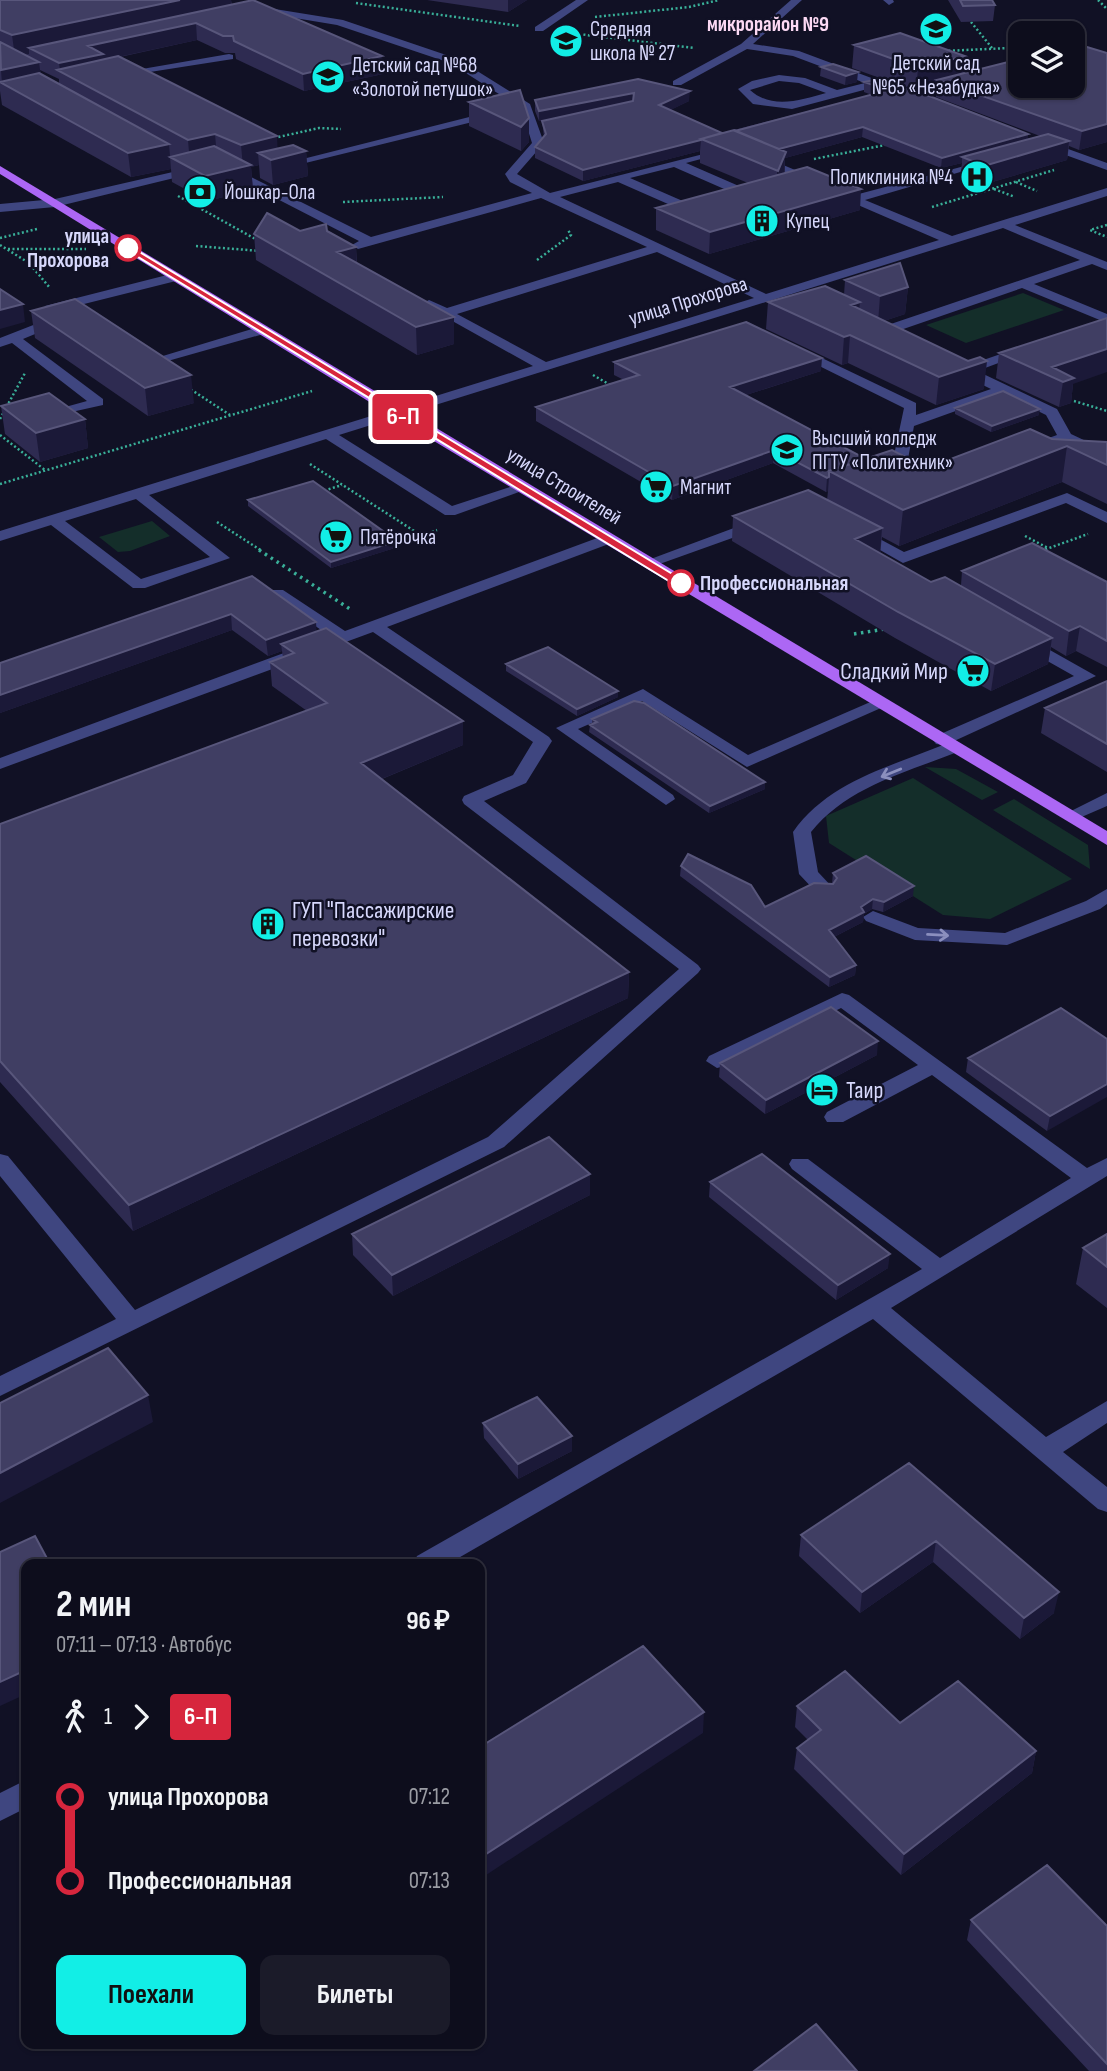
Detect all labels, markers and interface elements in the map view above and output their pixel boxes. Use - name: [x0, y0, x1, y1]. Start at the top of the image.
- school or university icon: Детский сад №65 «Незабудка»: [917, 10, 955, 48]
- district label: микрорайон №9: [707, 12, 829, 37]
- place label: Средняя школа № 27: [590, 17, 676, 66]
- map controls: [1008, 21, 1085, 98]
- button: layers: [1008, 21, 1085, 98]
- school or university icon: Средняя школа № 27: [547, 22, 585, 60]
- place label: Детский сад №65 «Незабудка»: [872, 51, 1000, 100]
- place label: Детский сад №68 «Золотой петушок»: [352, 53, 493, 102]
- school or university icon: Детский сад №68 «Золотой петушок»: [309, 58, 347, 96]
- hospital icon: Поликлиника №4: [958, 158, 996, 196]
- place label: Поликлиника №4: [830, 165, 953, 190]
- bank icon: Йошкар-Ола: [181, 173, 219, 211]
- place label: Йошкар-Ола: [224, 180, 315, 205]
- building icon: Купец: [743, 202, 781, 240]
- place label: Купец: [786, 209, 829, 234]
- place label: улица Прохорова: [27, 224, 109, 273]
- marker: улица Прохорова: [115, 235, 141, 261]
- street label: улица Прохорова: [626, 271, 750, 331]
- line badge: 6-П: [363, 394, 443, 440]
- text: 6-П: [386, 402, 420, 431]
- place label: Высший колледж ПГТУ «Политехник»: [812, 426, 953, 475]
- school or university icon: Высший колледж ПГТУ «Политехник»: [768, 431, 806, 469]
- street label: улица Строителей: [502, 442, 626, 530]
- supermarket icon: Магнит: [637, 468, 675, 506]
- place label: Магнит: [680, 475, 731, 500]
- supermarket icon: Пятёрочка: [317, 518, 355, 556]
- place label: Пятёрочка: [360, 525, 436, 550]
- marker: Профессиональная: [668, 570, 694, 596]
- place label: Профессиональная: [700, 571, 848, 596]
- supermarket icon: Сладкий Мир: [954, 652, 992, 690]
- place label: Сладкий Мир: [840, 657, 948, 686]
- one-way arrow: [881, 768, 902, 781]
- place label: ГУП "Пассажирские перевозки": [292, 896, 454, 953]
- building icon: ГУП "Пассажирские перевозки": [249, 905, 287, 943]
- one-way arrow: [926, 929, 948, 942]
- hotel icon: Таир: [803, 1071, 841, 1109]
- place label: Таир: [846, 1076, 883, 1105]
- text: 2 мин: [56, 1582, 131, 1627]
- text: 96 ₽: [406, 1606, 450, 1637]
- text: 07:11 – 07:13 · Автобус: [56, 1631, 232, 1659]
- icon: walk: [56, 1698, 94, 1736]
- icon: forward: [122, 1698, 160, 1736]
- text: 6-П: [184, 1702, 217, 1731]
- text: 1: [104, 1703, 112, 1731]
- text: улица Прохорова: [108, 1782, 269, 1813]
- text: 07:12: [409, 1783, 450, 1811]
- text: Профессиональная: [108, 1866, 292, 1897]
- text: 07:13: [409, 1867, 450, 1895]
- button: Поехали: [56, 1955, 246, 2035]
- button: Билеты: [260, 1955, 450, 2035]

